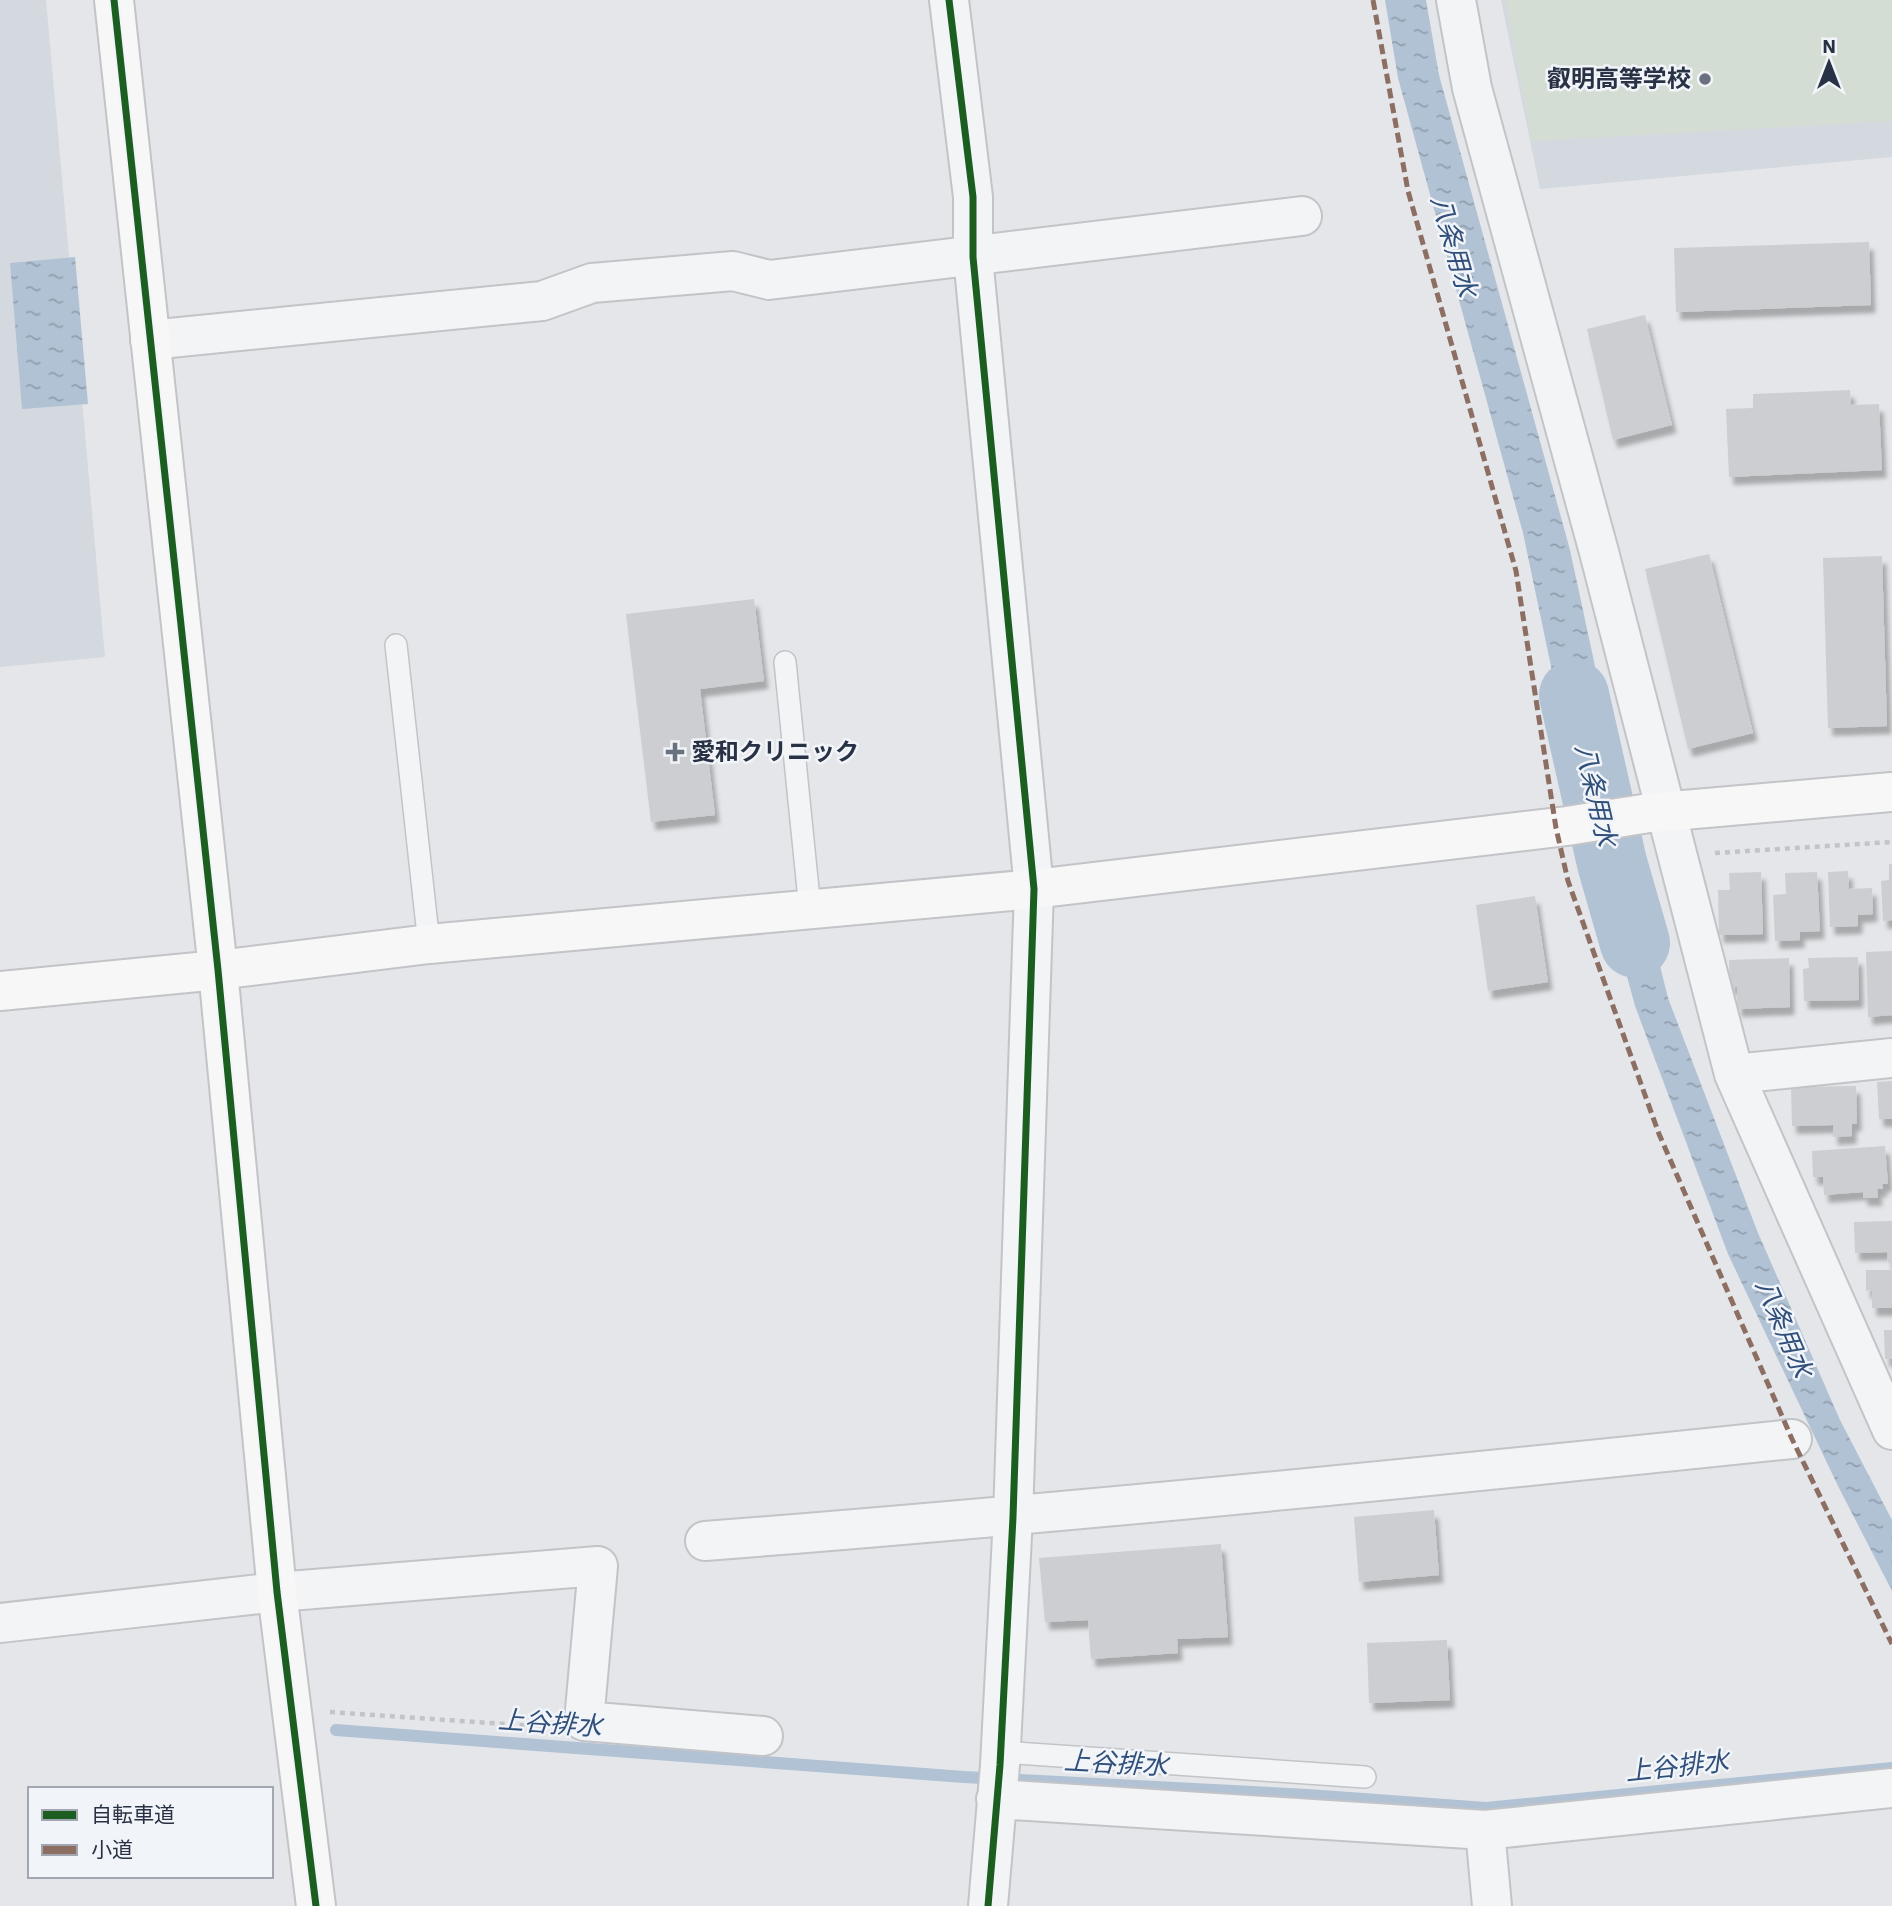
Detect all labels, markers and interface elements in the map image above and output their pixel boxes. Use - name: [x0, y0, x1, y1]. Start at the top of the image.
- north arrow: [1794, 28, 1864, 98]
- text: N: [1822, 34, 1836, 58]
- place label: 叡明高等学校: [1547, 62, 1691, 94]
- marker: 叡明高等学校: [1697, 71, 1713, 87]
- water label: 八条用水: [1424, 191, 1486, 303]
- place label: 愛和クリニック: [691, 735, 859, 767]
- water label: 八条用水: [1569, 740, 1626, 852]
- marker: 愛和クリニック: [665, 742, 685, 762]
- water label: 八条用水: [1749, 1273, 1822, 1385]
- water label: 上谷排水: [497, 1701, 606, 1743]
- water label: 上谷排水: [1063, 1742, 1172, 1782]
- water label: 上谷排水: [1623, 1742, 1733, 1787]
- legend: [28, 1787, 273, 1878]
- text: 自転車道: [91, 1800, 175, 1828]
- text: 小道: [91, 1835, 133, 1863]

